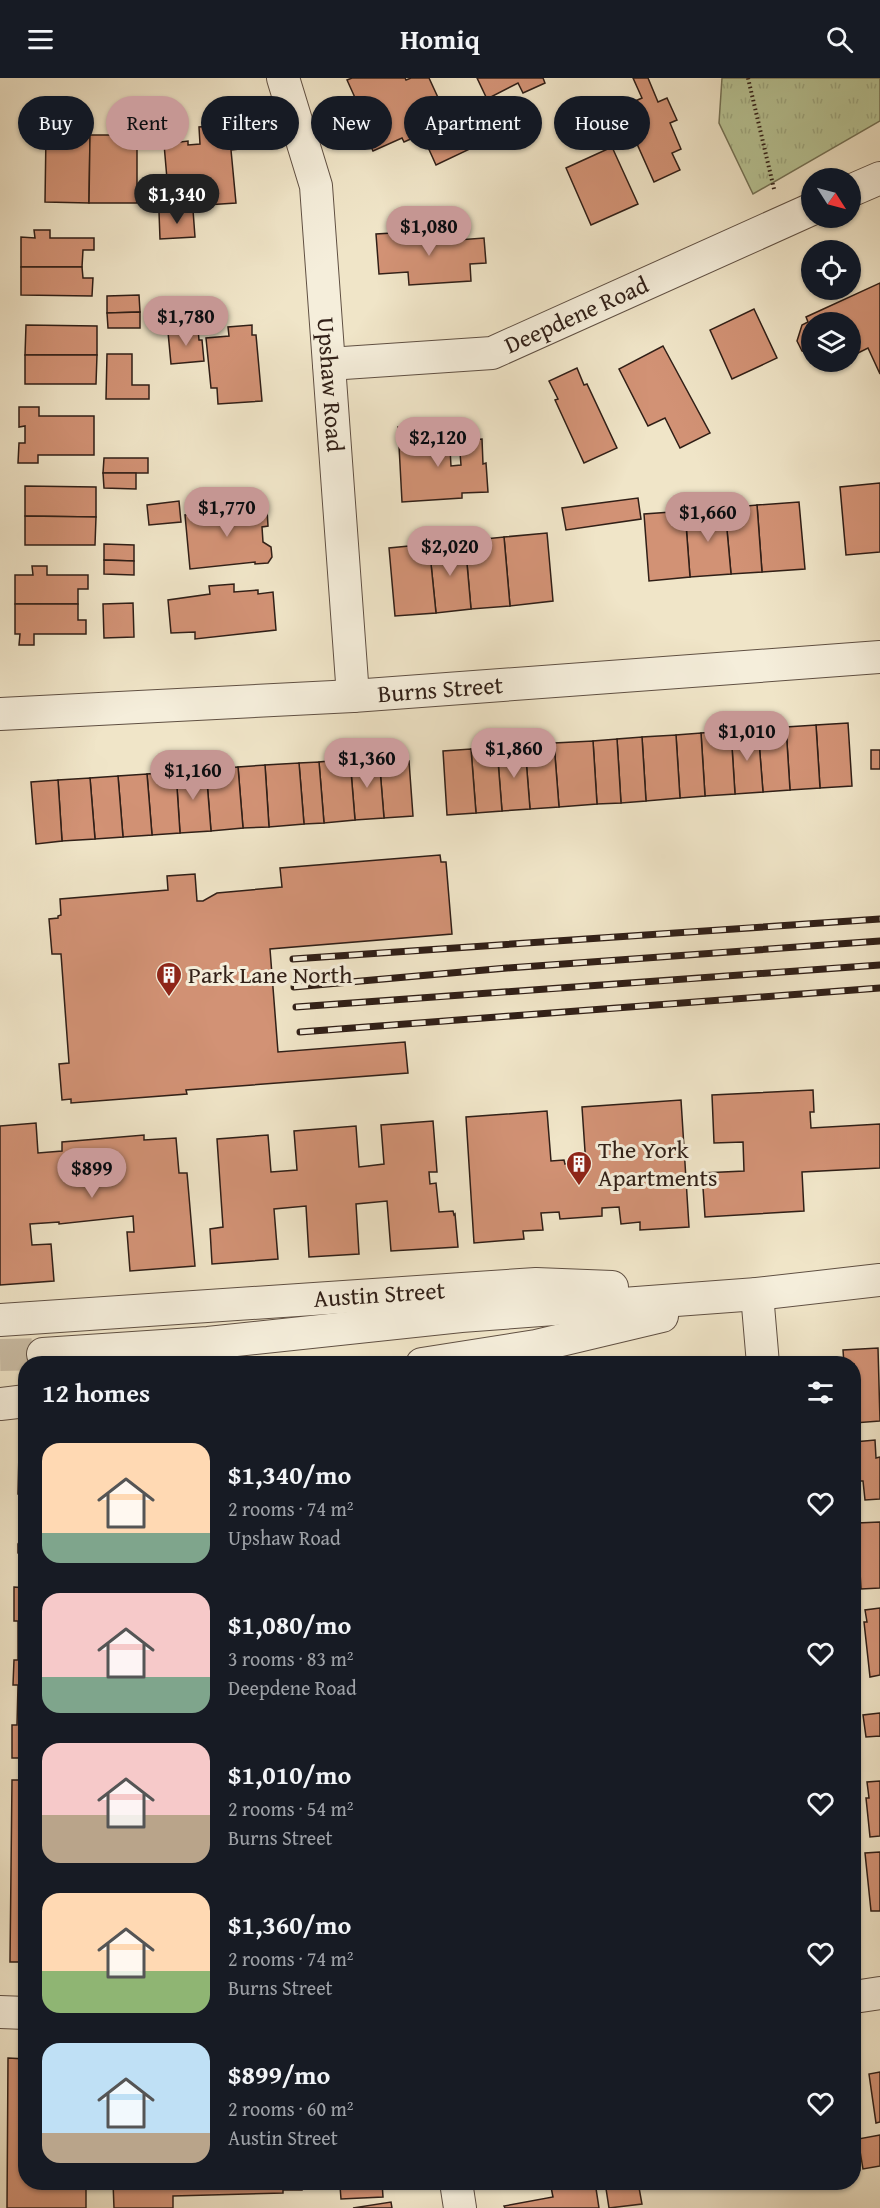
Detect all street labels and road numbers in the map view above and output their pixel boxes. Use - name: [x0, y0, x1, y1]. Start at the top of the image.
- street label: Deepdene Road: [499, 267, 654, 362]
- street label: Upshaw Road: [309, 316, 353, 453]
- street label: Burns Street: [376, 667, 505, 711]
- street label: Austin Street: [312, 1272, 447, 1316]

